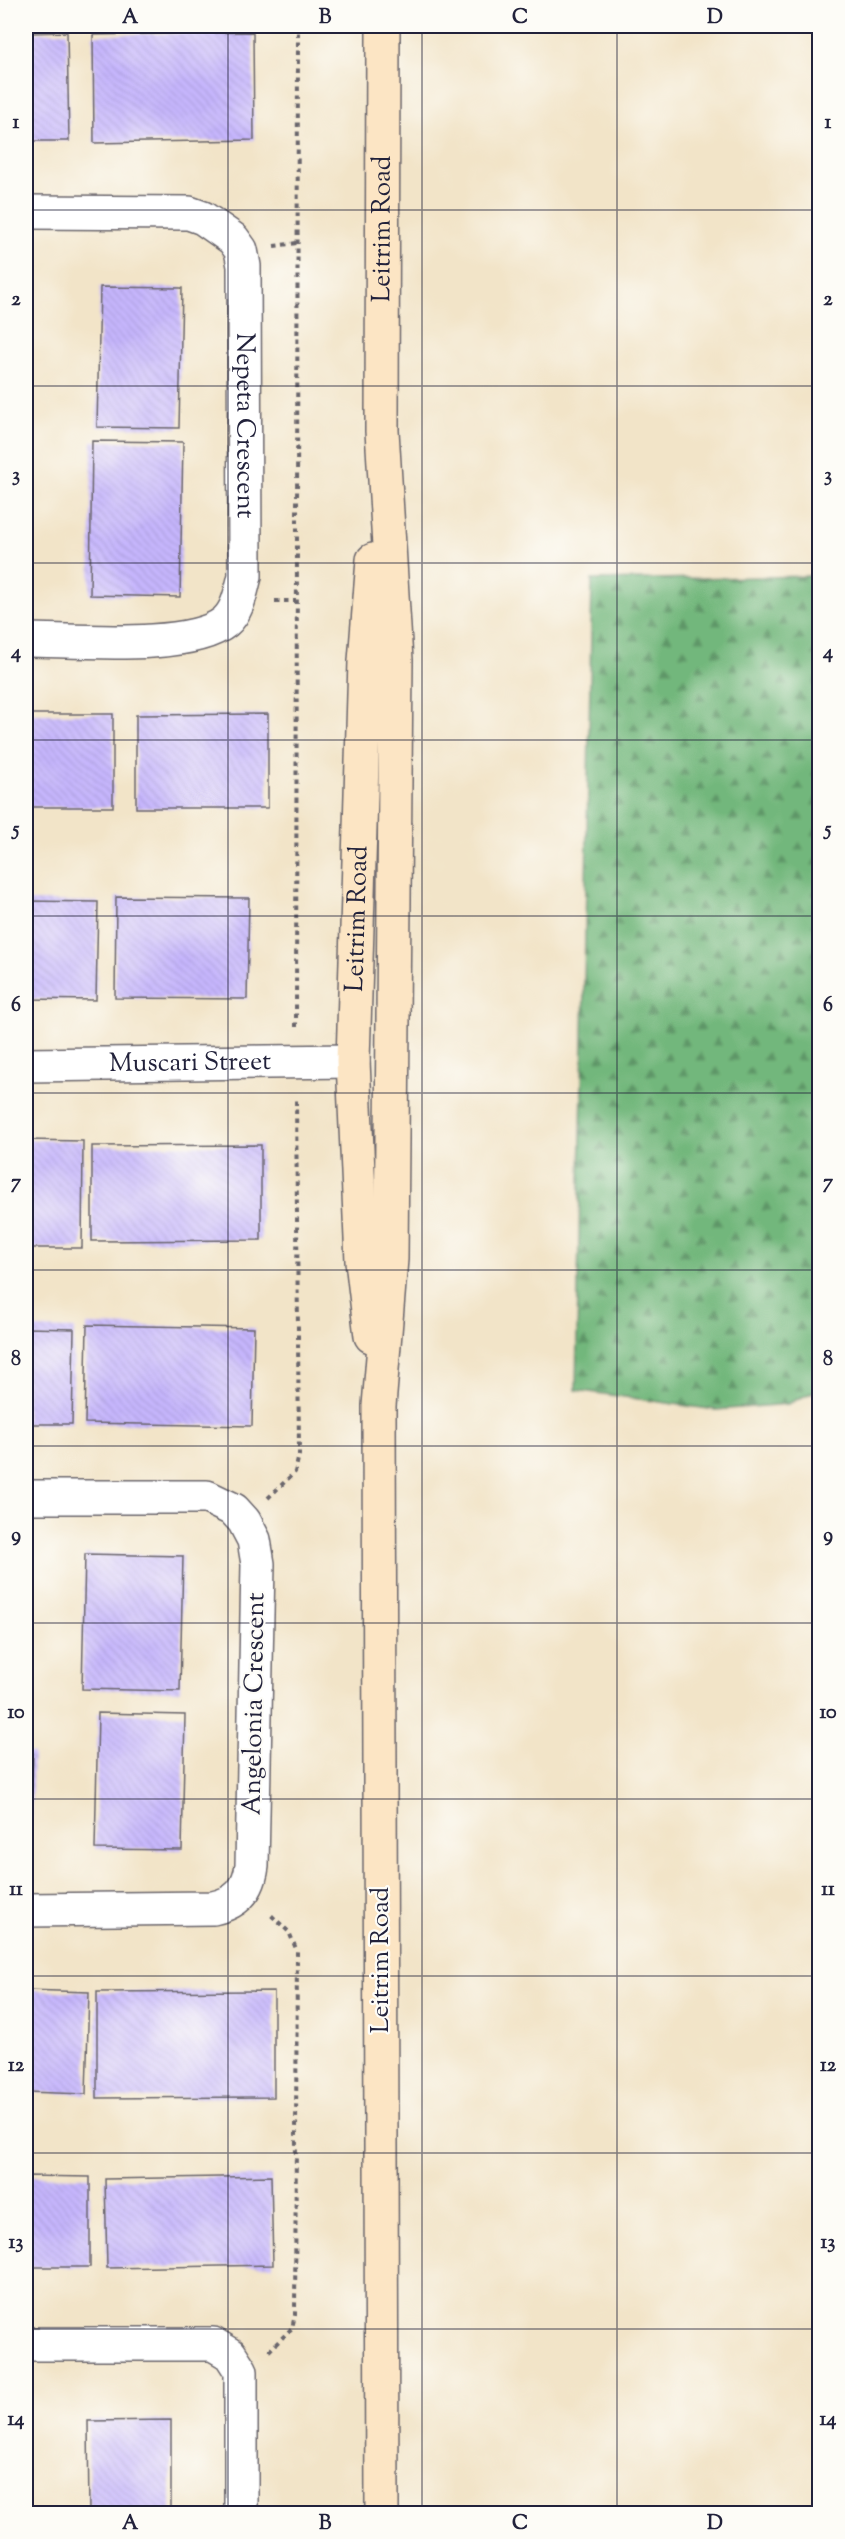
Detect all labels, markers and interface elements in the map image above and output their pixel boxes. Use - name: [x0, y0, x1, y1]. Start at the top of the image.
- text: A: [122, 4, 139, 33]
- text: B: [319, 4, 332, 33]
- text: C: [512, 4, 528, 33]
- text: D: [707, 4, 723, 33]
- text: 1: [13, 109, 20, 138]
- text: 1: [825, 109, 832, 138]
- street label: Leitrim Road: [364, 155, 401, 302]
- text: 2: [11, 286, 21, 315]
- text: 2: [823, 286, 833, 315]
- street label: Nepeta Crescent: [226, 333, 263, 519]
- text: 3: [12, 462, 20, 491]
- text: 3: [824, 462, 832, 491]
- text: 4: [10, 639, 21, 668]
- text: 4: [822, 639, 833, 668]
- text: 5: [11, 816, 20, 845]
- text: 5: [823, 816, 832, 845]
- street label: Leitrim Road: [337, 845, 378, 993]
- text: 6: [11, 992, 21, 1021]
- text: 6: [823, 992, 833, 1021]
- street label: Muscari Street: [109, 1044, 271, 1082]
- text: 7: [11, 1169, 22, 1198]
- text: 7: [823, 1169, 834, 1198]
- text: 8: [11, 1346, 21, 1375]
- text: 8: [823, 1346, 833, 1375]
- text: 9: [11, 1522, 21, 1551]
- text: 9: [823, 1522, 833, 1551]
- street label: Angelonia Crescent: [235, 1592, 275, 1816]
- text: 10: [7, 1699, 25, 1728]
- text: 10: [819, 1699, 837, 1728]
- text: 11: [9, 1876, 23, 1905]
- text: 11: [821, 1876, 835, 1905]
- street label: Leitrim Road: [363, 1886, 400, 2033]
- text: 12: [8, 2052, 25, 2081]
- text: 12: [820, 2052, 837, 2081]
- text: 13: [9, 2229, 23, 2258]
- text: 13: [821, 2229, 835, 2258]
- text: 14: [8, 2406, 24, 2435]
- text: 14: [820, 2406, 836, 2435]
- text: A: [122, 2510, 139, 2539]
- text: B: [319, 2510, 332, 2539]
- text: C: [512, 2510, 528, 2539]
- text: D: [707, 2510, 723, 2539]

